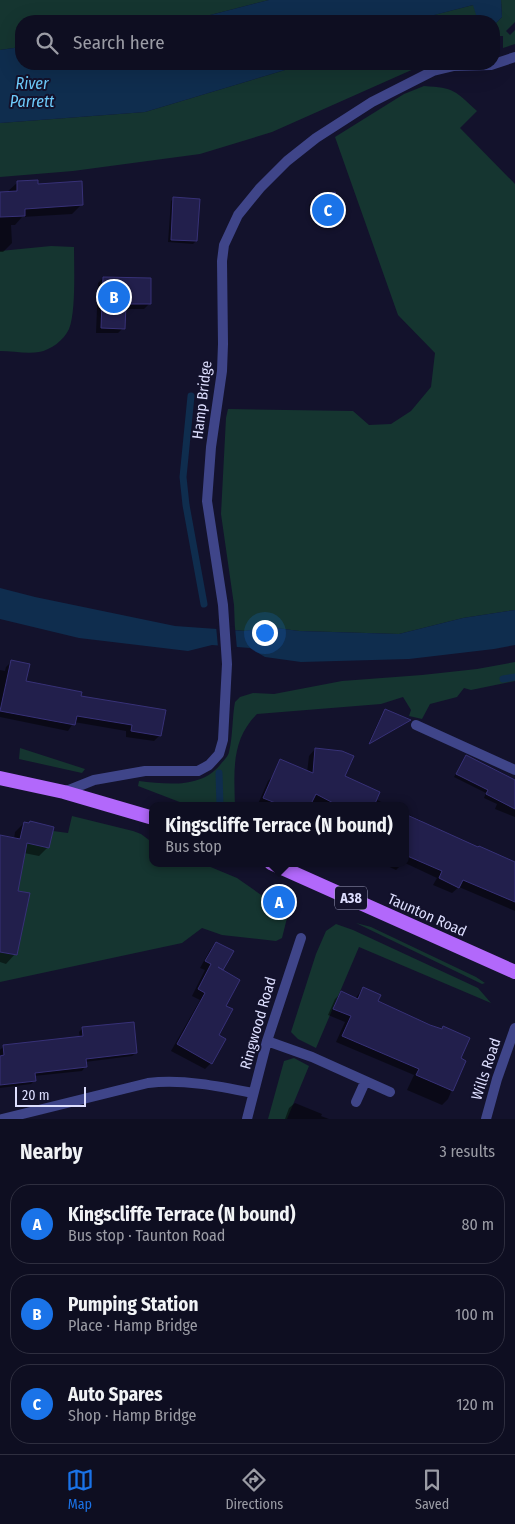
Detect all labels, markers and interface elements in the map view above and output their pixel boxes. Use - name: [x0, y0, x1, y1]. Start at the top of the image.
- search box: [15, 15, 500, 70]
- icon: search: [33, 29, 61, 57]
- text: Search here: [73, 31, 165, 54]
- water label: River Parrett: [10, 74, 55, 111]
- pin: C: [312, 191, 344, 229]
- pin: B: [98, 278, 130, 316]
- street label: Hamp Bridge: [188, 360, 216, 440]
- your location: [252, 620, 278, 646]
- popup: [149, 802, 409, 867]
- text: Kingscliffe Terrace (N bound): [165, 814, 393, 837]
- text: Bus stop: [165, 837, 222, 856]
- pin: A: [263, 883, 295, 921]
- road number: A38: [335, 886, 367, 910]
- street label: Taunton Road: [385, 890, 469, 940]
- street label: Ringwood Road: [236, 975, 280, 1071]
- street label: Wills Road: [468, 1036, 504, 1102]
- scale bar: [15, 1084, 86, 1107]
- text: 20 m: [22, 1087, 50, 1104]
- text: Nearby: [20, 1139, 82, 1165]
- text: 3 results: [439, 1142, 495, 1161]
- text: Kingscliffe Terrace (N bound): [68, 1203, 295, 1226]
- text: A: [33, 1215, 41, 1234]
- text: 80 m: [462, 1215, 494, 1234]
- text: Bus stop · Taunton Road: [68, 1226, 225, 1245]
- text: Pumping Station: [68, 1293, 198, 1316]
- text: B: [33, 1305, 41, 1324]
- text: 100 m: [455, 1305, 494, 1324]
- text: Place · Hamp Bridge: [68, 1316, 198, 1335]
- text: Auto Spares: [68, 1383, 162, 1406]
- text: C: [33, 1395, 41, 1414]
- text: 120 m: [456, 1395, 494, 1414]
- text: Shop · Hamp Bridge: [68, 1406, 196, 1425]
- tab: Map: [66, 1466, 94, 1513]
- tab: Directions: [225, 1466, 283, 1513]
- tab: Saved: [415, 1466, 449, 1513]

